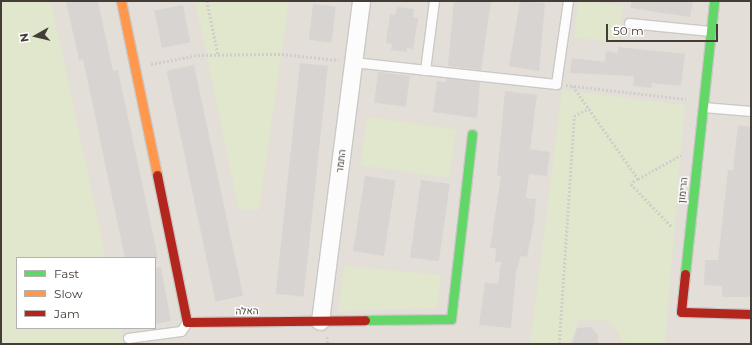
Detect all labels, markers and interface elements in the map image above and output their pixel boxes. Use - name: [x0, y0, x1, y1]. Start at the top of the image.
- north arrow: [16, 16, 56, 56]
- scale bar: [608, 16, 720, 42]
- text: 50 m: [613, 23, 644, 38]
- text: N: [17, 32, 32, 43]
- street label: התמר: [334, 149, 348, 173]
- street label: הרימון: [676, 176, 690, 204]
- legend: [16, 257, 156, 329]
- text: Fast: [54, 266, 79, 281]
- text: Slow: [54, 286, 83, 301]
- street label: האלה: [235, 305, 259, 317]
- text: Jam: [54, 306, 80, 321]

